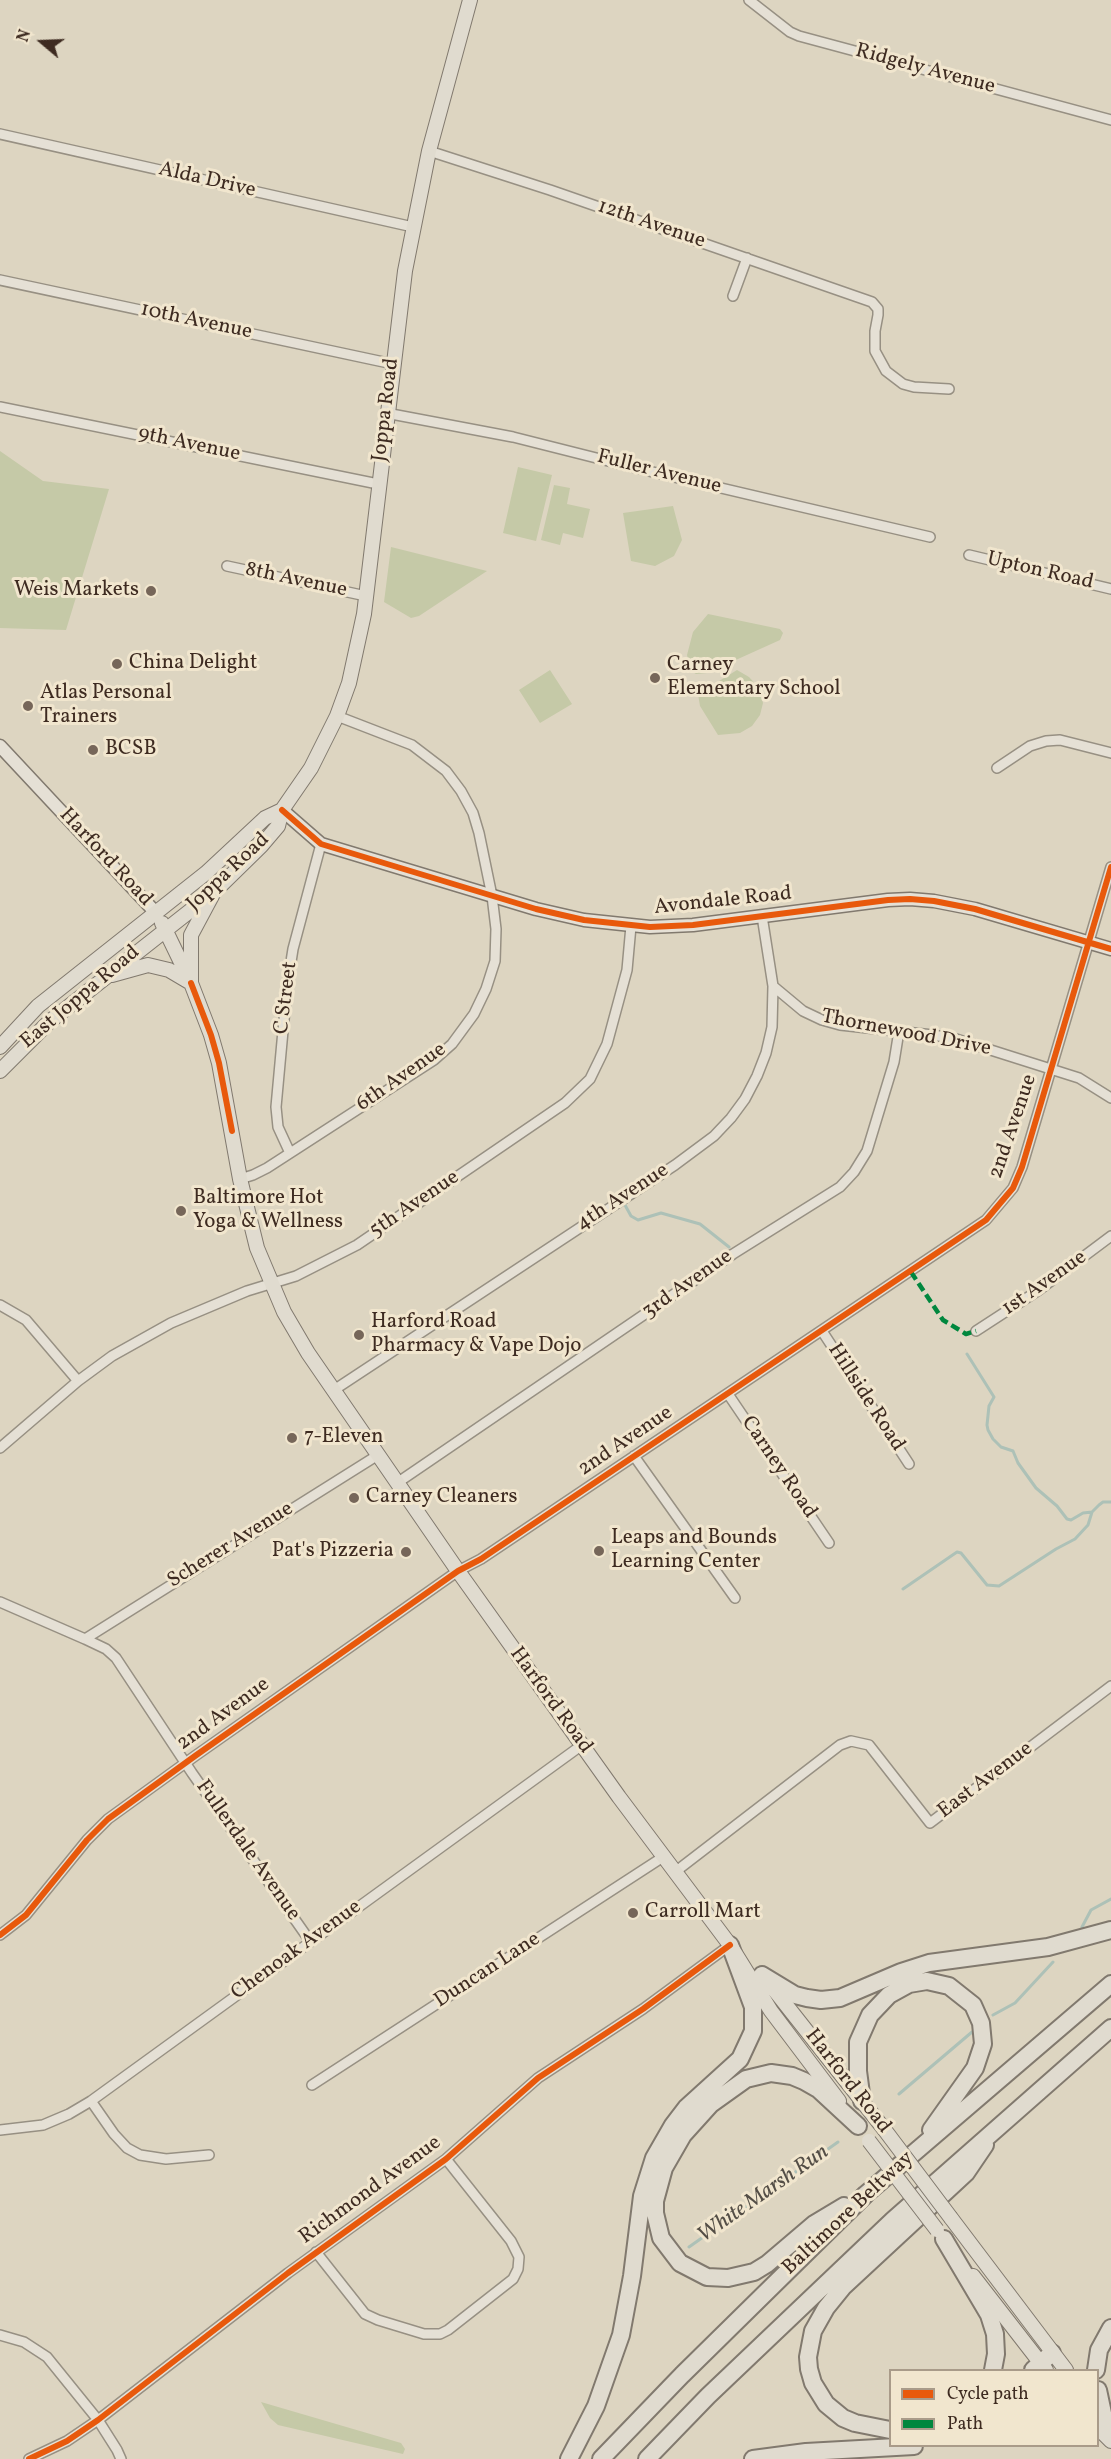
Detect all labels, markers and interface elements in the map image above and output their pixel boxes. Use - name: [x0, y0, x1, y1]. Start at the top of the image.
- north arrow: [12, 12, 72, 72]
- text: N: [13, 27, 37, 45]
- street label: Ridgely Avenue: [852, 39, 998, 101]
- street label: Alda Drive: [156, 158, 258, 204]
- street label: 12th Avenue: [594, 195, 708, 255]
- street label: 10th Avenue: [138, 298, 254, 346]
- street label: Joppa Road: [368, 357, 406, 463]
- street label: 9th Avenue: [136, 422, 242, 468]
- street label: Fuller Avenue: [594, 445, 724, 501]
- street label: Upton Road: [984, 547, 1096, 597]
- street label: 8th Avenue: [243, 558, 349, 604]
- place label: Weis Markets: [14, 578, 139, 604]
- marker: Weis Markets: [144, 584, 158, 598]
- place label: China Delight: [129, 651, 257, 677]
- place label: Carney Elementary School: [667, 653, 841, 703]
- marker: China Delight: [110, 657, 124, 671]
- marker: Carney Elementary School: [648, 671, 662, 685]
- place label: Atlas Personal Trainers: [40, 681, 172, 731]
- marker: Atlas Personal Trainers: [21, 699, 35, 713]
- place label: BCSB: [105, 737, 156, 763]
- marker: BCSB: [86, 743, 100, 757]
- street label: Harford Road: [53, 803, 157, 913]
- street label: Joppa Road: [182, 828, 276, 918]
- street label: Avondale Road: [653, 882, 793, 922]
- street label: East Joppa Road: [16, 941, 146, 1055]
- street label: C Street: [270, 960, 304, 1036]
- street label: Thornewood Drive: [819, 1005, 993, 1063]
- street label: 6th Avenue: [352, 1038, 452, 1118]
- street label: 2nd Avenue: [984, 1072, 1044, 1182]
- street label: 4th Avenue: [572, 1159, 674, 1237]
- street label: 5th Avenue: [365, 1166, 465, 1244]
- place label: Baltimore Hot Yoga & Wellness: [193, 1186, 343, 1236]
- marker: Baltimore Hot Yoga & Wellness: [174, 1204, 188, 1218]
- street label: 3rd Avenue: [638, 1245, 738, 1325]
- street label: 1st Avenue: [998, 1246, 1092, 1322]
- place label: Harford Road Pharmacy & Vape Dojo: [371, 1310, 582, 1360]
- marker: Harford Road Pharmacy & Vape Dojo: [352, 1328, 366, 1342]
- street label: Hillside Road: [821, 1339, 909, 1457]
- street label: 2nd Avenue: [574, 1401, 678, 1483]
- street label: Carney Road: [734, 1412, 822, 1524]
- place label: 7-Eleven: [304, 1425, 384, 1451]
- marker: 7-Eleven: [285, 1431, 299, 1445]
- place label: Carney Cleaners: [366, 1485, 517, 1511]
- marker: Carney Cleaners: [347, 1491, 361, 1505]
- street label: Scherer Avenue: [164, 1497, 298, 1595]
- place label: Leaps and Bounds Learning Center: [611, 1526, 777, 1576]
- place label: Pat's Pizzeria: [272, 1539, 394, 1565]
- marker: Leaps and Bounds Learning Center: [592, 1544, 606, 1558]
- marker: Pat's Pizzeria: [399, 1545, 413, 1559]
- street label: Harford Road: [503, 1643, 597, 1759]
- street label: 2nd Avenue: [173, 1673, 275, 1757]
- street label: East Avenue: [934, 1737, 1038, 1825]
- street label: Fullerdale Avenue: [189, 1776, 305, 1926]
- street label: Chenoak Avenue: [227, 1895, 367, 2007]
- place label: Carroll Mart: [645, 1900, 761, 1926]
- marker: Carroll Mart: [626, 1906, 640, 1920]
- street label: Duncan Lane: [430, 1927, 546, 2015]
- street label: Harford Road: [798, 2025, 896, 2139]
- street label: Richmond Avenue: [295, 2131, 447, 2251]
- water label: White Marsh Run: [693, 2140, 835, 2250]
- street label: Baltimore Beltway: [778, 2147, 920, 2281]
- legend: [889, 2369, 1099, 2447]
- text: Cycle path: [947, 2382, 1029, 2407]
- text: Path: [947, 2412, 983, 2437]

